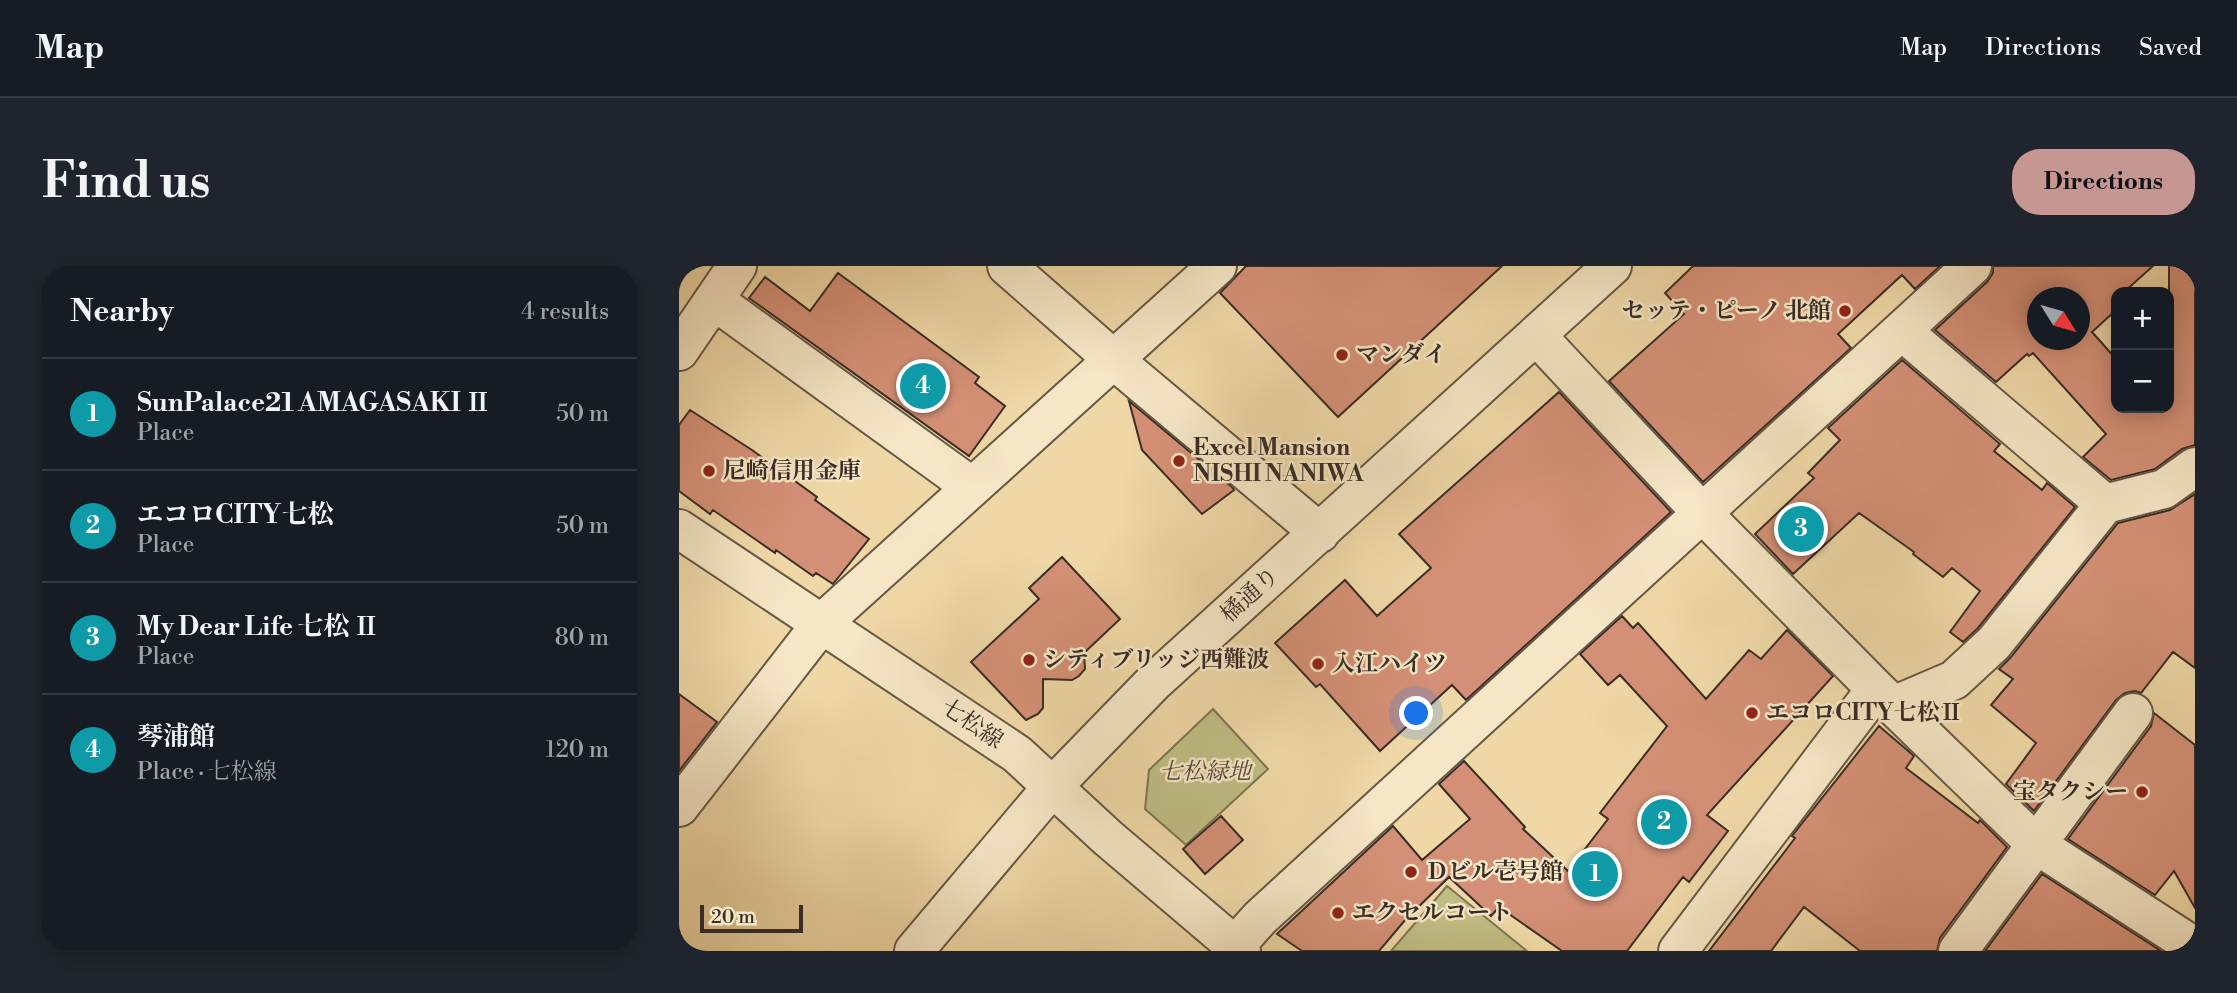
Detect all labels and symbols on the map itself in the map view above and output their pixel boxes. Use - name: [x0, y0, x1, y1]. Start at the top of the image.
- north arrow: [2027, 287, 2090, 350]
- place label: セッテ・ピーノ 北館: [1622, 297, 1831, 325]
- marker: セッテ・ピーノ 北館: [1837, 303, 1853, 319]
- place label: マンダイ: [1356, 341, 1447, 369]
- marker: マンダイ: [1334, 347, 1350, 363]
- pin: 4: [900, 360, 946, 412]
- place label: Excel Mansion NISHI NANIWA: [1193, 434, 1364, 488]
- marker: Excel Mansion NISHI NANIWA: [1171, 453, 1187, 469]
- place label: 尼崎信用金庫: [723, 457, 861, 485]
- marker: 尼崎信用金庫: [701, 463, 717, 479]
- pin: 3: [1778, 503, 1824, 555]
- street label: 橘通り: [1215, 562, 1285, 628]
- place label: シティブリッジ西難波: [1043, 646, 1269, 674]
- place label: 入江ハイツ: [1332, 650, 1447, 678]
- marker: シティブリッジ西難波: [1021, 652, 1037, 668]
- marker: 入江ハイツ: [1310, 656, 1326, 672]
- street label: 七松線: [936, 693, 1008, 755]
- your location: [1399, 696, 1433, 730]
- place label: エコロCITY七松Ⅱ: [1766, 699, 1963, 727]
- marker: エコロCITY七松Ⅱ: [1744, 705, 1760, 721]
- park label: 七松緑地: [1159, 758, 1254, 786]
- place label: 宝タクシー: [2013, 778, 2128, 806]
- marker: 宝タクシー: [2134, 784, 2150, 800]
- pin: 2: [1641, 796, 1687, 848]
- pin: 1: [1572, 848, 1618, 900]
- place label: Ｄビル壱号館: [1425, 858, 1563, 886]
- marker: Ｄビル壱号館: [1403, 864, 1419, 880]
- place label: エクセルコート: [1352, 899, 1513, 927]
- scale bar: [700, 902, 803, 934]
- marker: エクセルコート: [1330, 905, 1346, 921]

